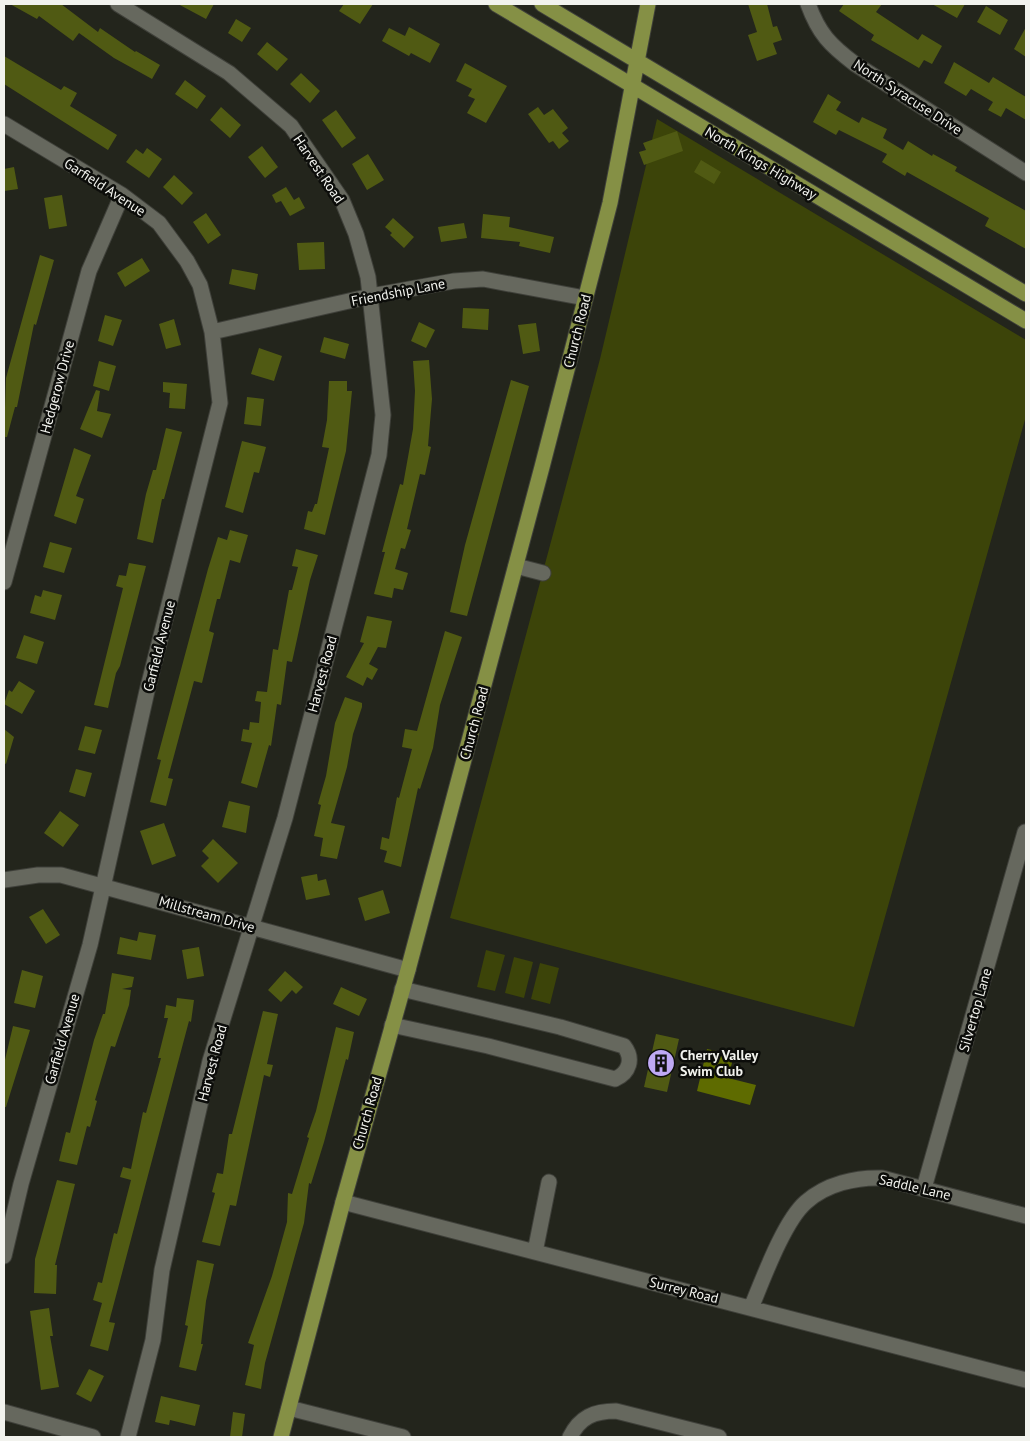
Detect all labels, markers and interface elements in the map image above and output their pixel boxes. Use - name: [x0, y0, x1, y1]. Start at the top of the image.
- street label: North Syracuse Drive: [850, 55, 966, 139]
- street label: North Kings Highway: [702, 122, 821, 204]
- street label: Harvest Road: [289, 131, 349, 207]
- street label: Garfield Avenue: [61, 154, 149, 220]
- street label: Friendship Lane: [349, 274, 447, 310]
- street label: Church Road: [559, 292, 595, 370]
- street label: Hedgerow Drive: [36, 338, 78, 436]
- street label: Garfield Avenue: [139, 598, 179, 694]
- street label: Harvest Road: [303, 634, 341, 714]
- street label: Church Road: [456, 684, 492, 762]
- street label: Millstream Drive: [157, 892, 257, 936]
- street label: Silvertop Lane: [954, 966, 996, 1054]
- street label: Garfield Avenue: [40, 992, 84, 1086]
- street label: Harvest Road: [193, 1023, 231, 1103]
- place label: Cherry Valley Swim Club: [680, 1046, 758, 1080]
- building icon: Cherry Valley Swim Club: [646, 1048, 676, 1078]
- street label: Church Road: [348, 1074, 386, 1152]
- street label: Saddle Lane: [877, 1170, 953, 1204]
- street label: Surrey Road: [648, 1273, 720, 1307]

